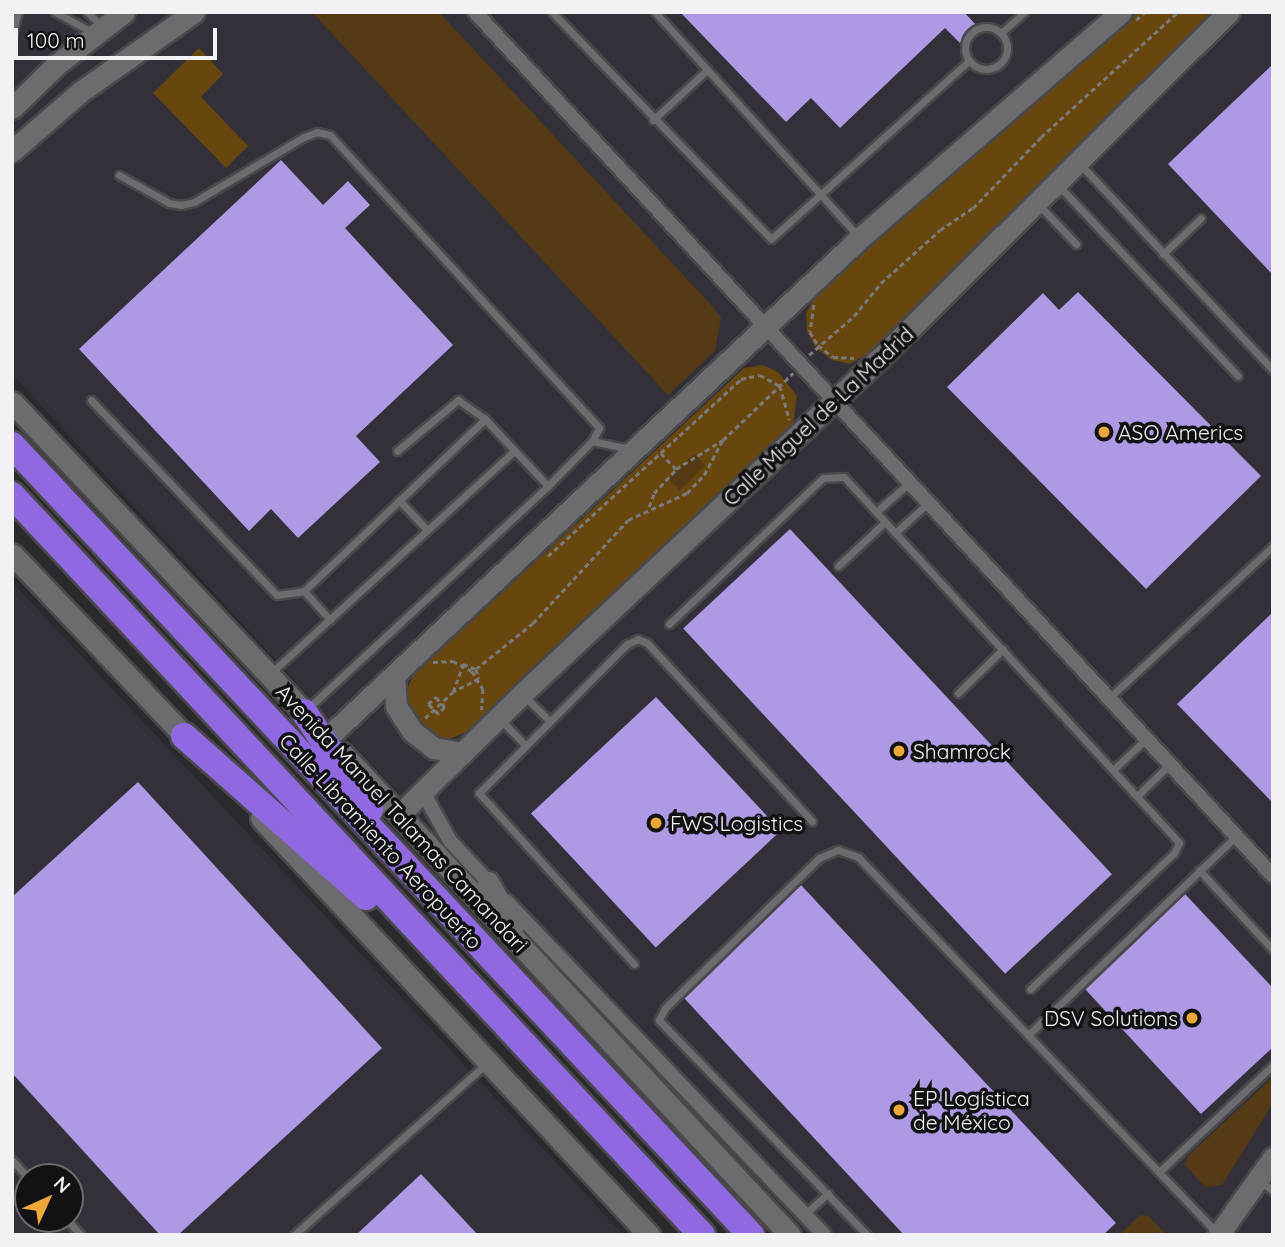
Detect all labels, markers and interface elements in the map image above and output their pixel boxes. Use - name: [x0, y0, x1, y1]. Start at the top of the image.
- scale bar: [18, 14, 220, 58]
- text: 100 m: [27, 27, 85, 53]
- street label: Calle Miguel de La Madrid: [718, 321, 918, 511]
- place label: ASO Americs: [1118, 419, 1243, 445]
- marker: ASO Americs: [1096, 424, 1112, 440]
- street label: Avenida Manuel Talamas Camandari: [271, 679, 533, 957]
- street label: Calle Libramiento Aeropuerto: [274, 728, 488, 954]
- place label: Shamrock: [913, 738, 1011, 764]
- marker: Shamrock: [891, 743, 907, 759]
- place label: FWS Logistics: [670, 810, 803, 836]
- marker: FWS Logistics: [648, 815, 664, 831]
- place label: DSV Solutions: [1044, 1005, 1178, 1031]
- marker: DSV Solutions: [1184, 1010, 1200, 1026]
- place label: EP Logística de México: [913, 1085, 1030, 1135]
- marker: EP Logística de México: [891, 1102, 907, 1118]
- north arrow: [14, 1163, 84, 1233]
- text: N: [49, 1171, 76, 1198]

